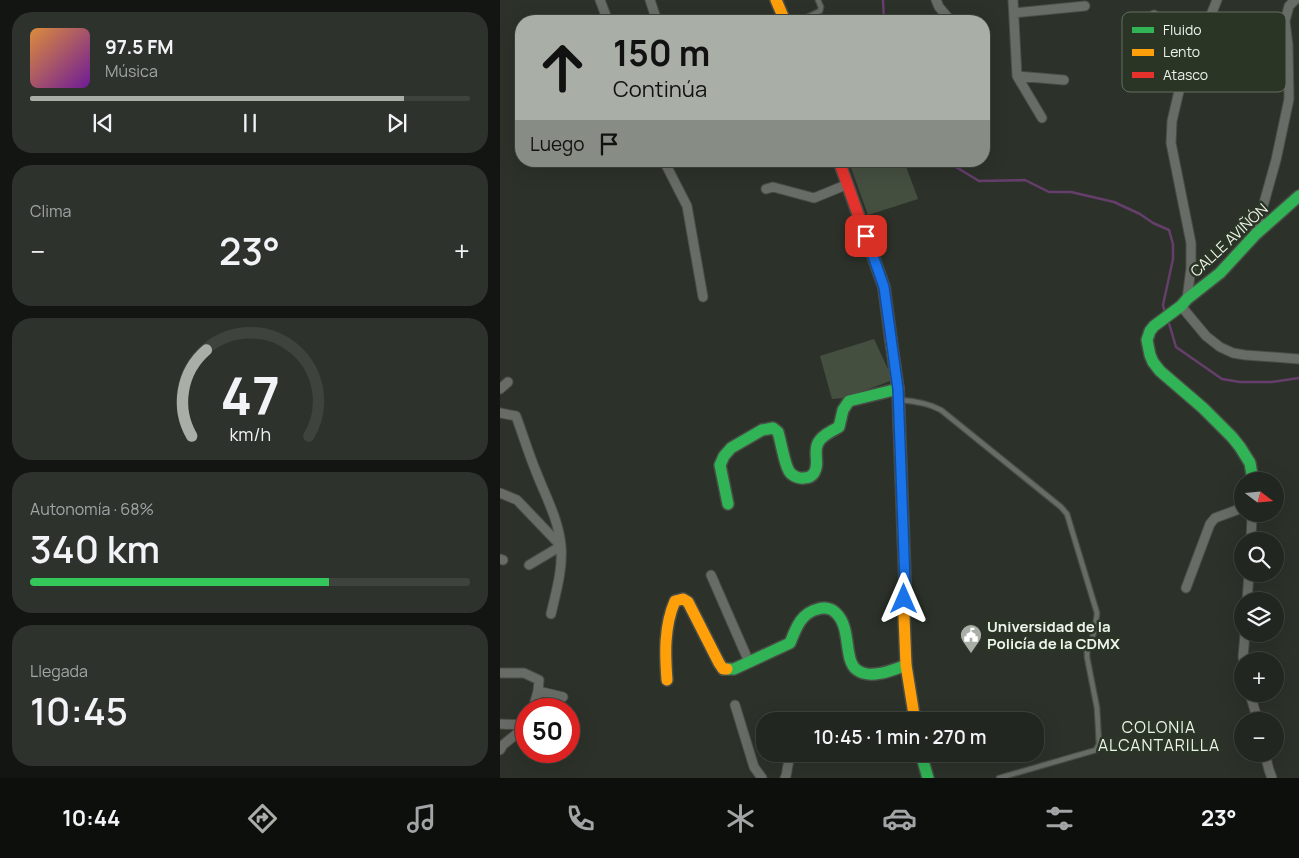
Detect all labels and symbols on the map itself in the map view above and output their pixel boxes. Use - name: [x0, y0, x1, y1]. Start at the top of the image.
- legend: [1122, 12, 1286, 92]
- text: Fluido: [1163, 20, 1201, 39]
- text: Lento: [1163, 42, 1200, 61]
- text: Atasco: [1163, 65, 1208, 84]
- street label: CALLE AVIÑÓN: [1186, 198, 1272, 282]
- pin: [845, 215, 887, 257]
- north arrow: [1234, 472, 1284, 522]
- position arrow: [877, 572, 929, 624]
- place label: Universidad de la Policía de la CDMX: [987, 616, 1120, 654]
- public building icon: Universidad de la Policía de la CDMX: [959, 623, 983, 654]
- speed limit sign: 50: [515, 698, 580, 763]
- district label: COLONIA ALCANTARILLA: [1098, 716, 1220, 756]

